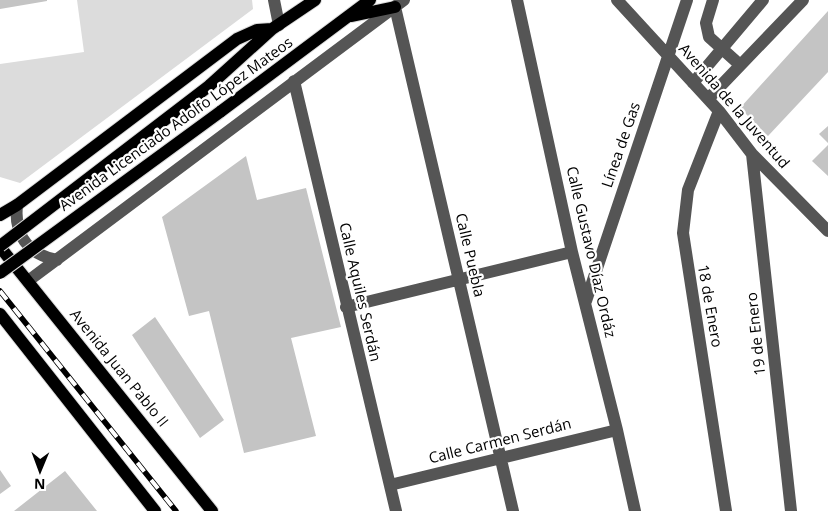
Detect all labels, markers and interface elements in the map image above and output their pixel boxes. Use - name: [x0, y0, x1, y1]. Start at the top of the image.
- street label: Avenida Licenciado Adolfo López Mateos: [55, 32, 296, 215]
- street label: Avenida de la Juventud: [675, 39, 795, 172]
- street label: Línea de Gas: [596, 99, 644, 190]
- street label: Calle Gustavo Díaz Ordáz: [563, 164, 621, 339]
- street label: Calle Puebla: [452, 211, 490, 299]
- street label: Calle Aquiles Serdán: [335, 220, 387, 363]
- street label: 18 de Enero: [694, 263, 728, 349]
- street label: 19 de Enero: [741, 291, 769, 377]
- street label: Avenida Juan Pablo II: [66, 304, 174, 430]
- street label: Calle Carmen Serdán: [426, 413, 573, 467]
- north arrow: [15, 446, 65, 496]
- text: N: [34, 475, 46, 494]

